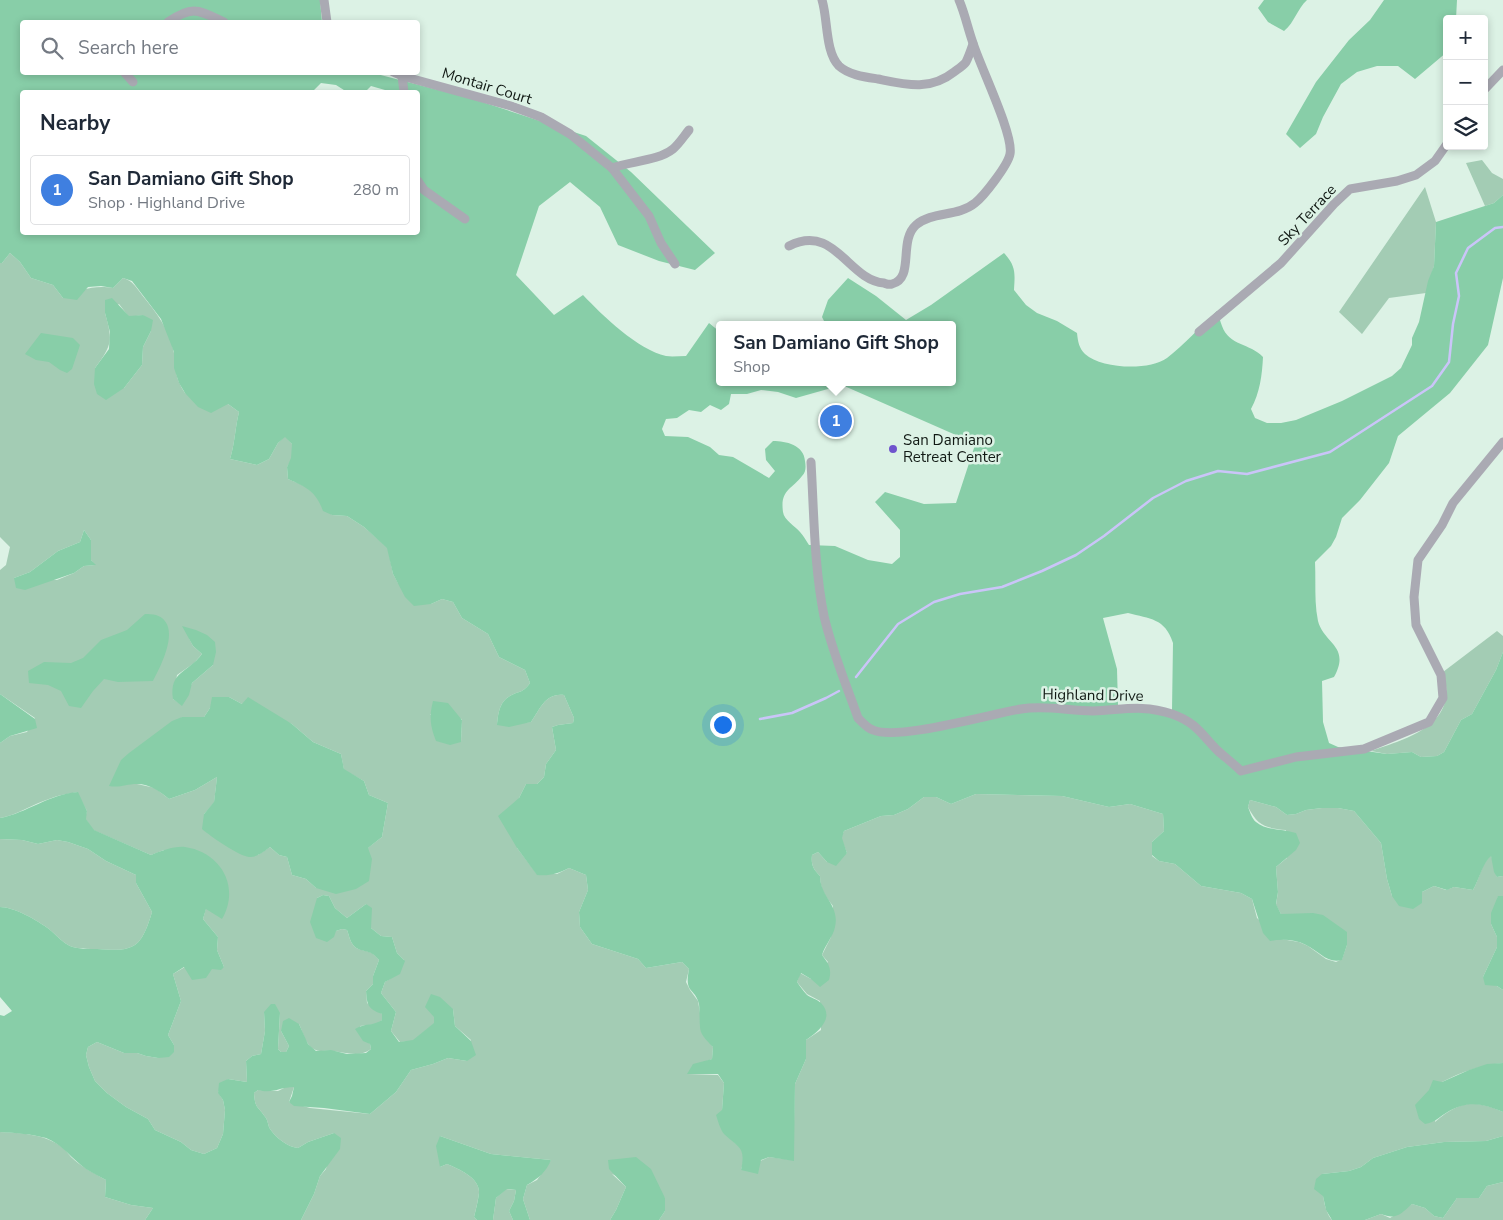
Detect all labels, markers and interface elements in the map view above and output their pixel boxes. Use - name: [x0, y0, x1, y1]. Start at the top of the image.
- map controls: [1443, 15, 1488, 150]
- button: +: [1443, 15, 1488, 60]
- search box: [20, 20, 420, 75]
- icon: search: [38, 34, 66, 62]
- text: Search here: [78, 35, 179, 61]
- button: −: [1443, 60, 1488, 105]
- street label: Montair Court: [440, 63, 535, 109]
- button: layers: [1443, 105, 1488, 150]
- text: Nearby: [40, 109, 110, 137]
- text: San Damiano Gift Shop: [88, 166, 294, 192]
- text: 1: [52, 179, 62, 201]
- text: 280 m: [352, 179, 399, 201]
- street label: Sky Terrace: [1273, 180, 1341, 250]
- text: Shop · Highland Drive: [88, 192, 245, 214]
- popup: [716, 321, 956, 386]
- text: San Damiano Gift Shop: [733, 330, 939, 356]
- text: Shop: [733, 356, 770, 378]
- pin: 1: [820, 402, 852, 440]
- place label: San Damiano Retreat Center: [903, 430, 1002, 467]
- marker: San Damiano Retreat Center: [887, 443, 899, 455]
- street label: Highland Drive: [1042, 684, 1144, 706]
- your location: [710, 712, 736, 738]

